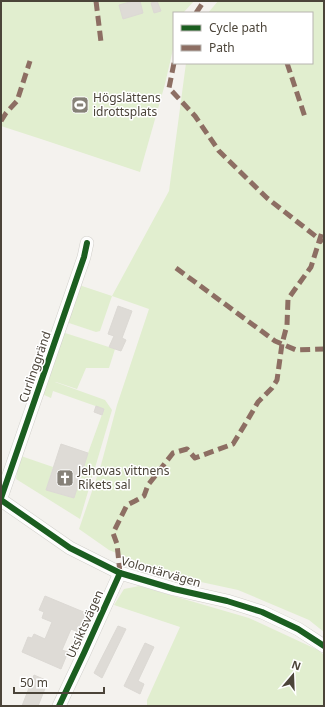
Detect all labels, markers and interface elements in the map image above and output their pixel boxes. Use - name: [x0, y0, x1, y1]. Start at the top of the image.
- legend: [173, 12, 313, 64]
- text: Cycle path: [209, 19, 267, 36]
- text: Path: [209, 39, 235, 56]
- place label: Högslättens idrottsplats: [93, 89, 161, 120]
- sports icon: Högslättens idrottsplats: [70, 95, 90, 115]
- street label: Curlinggränd: [14, 329, 55, 405]
- place label: Jehovas vittnens Rikets sal: [77, 462, 170, 493]
- church icon: Jehovas vittnens Rikets sal: [55, 468, 75, 488]
- street label: Volontärvägen: [119, 552, 203, 591]
- street label: Utsiktsvägen: [62, 587, 107, 661]
- north arrow: [273, 655, 313, 695]
- text: N: [290, 657, 303, 674]
- scale bar: [14, 669, 104, 695]
- text: 50 m: [20, 674, 48, 691]

